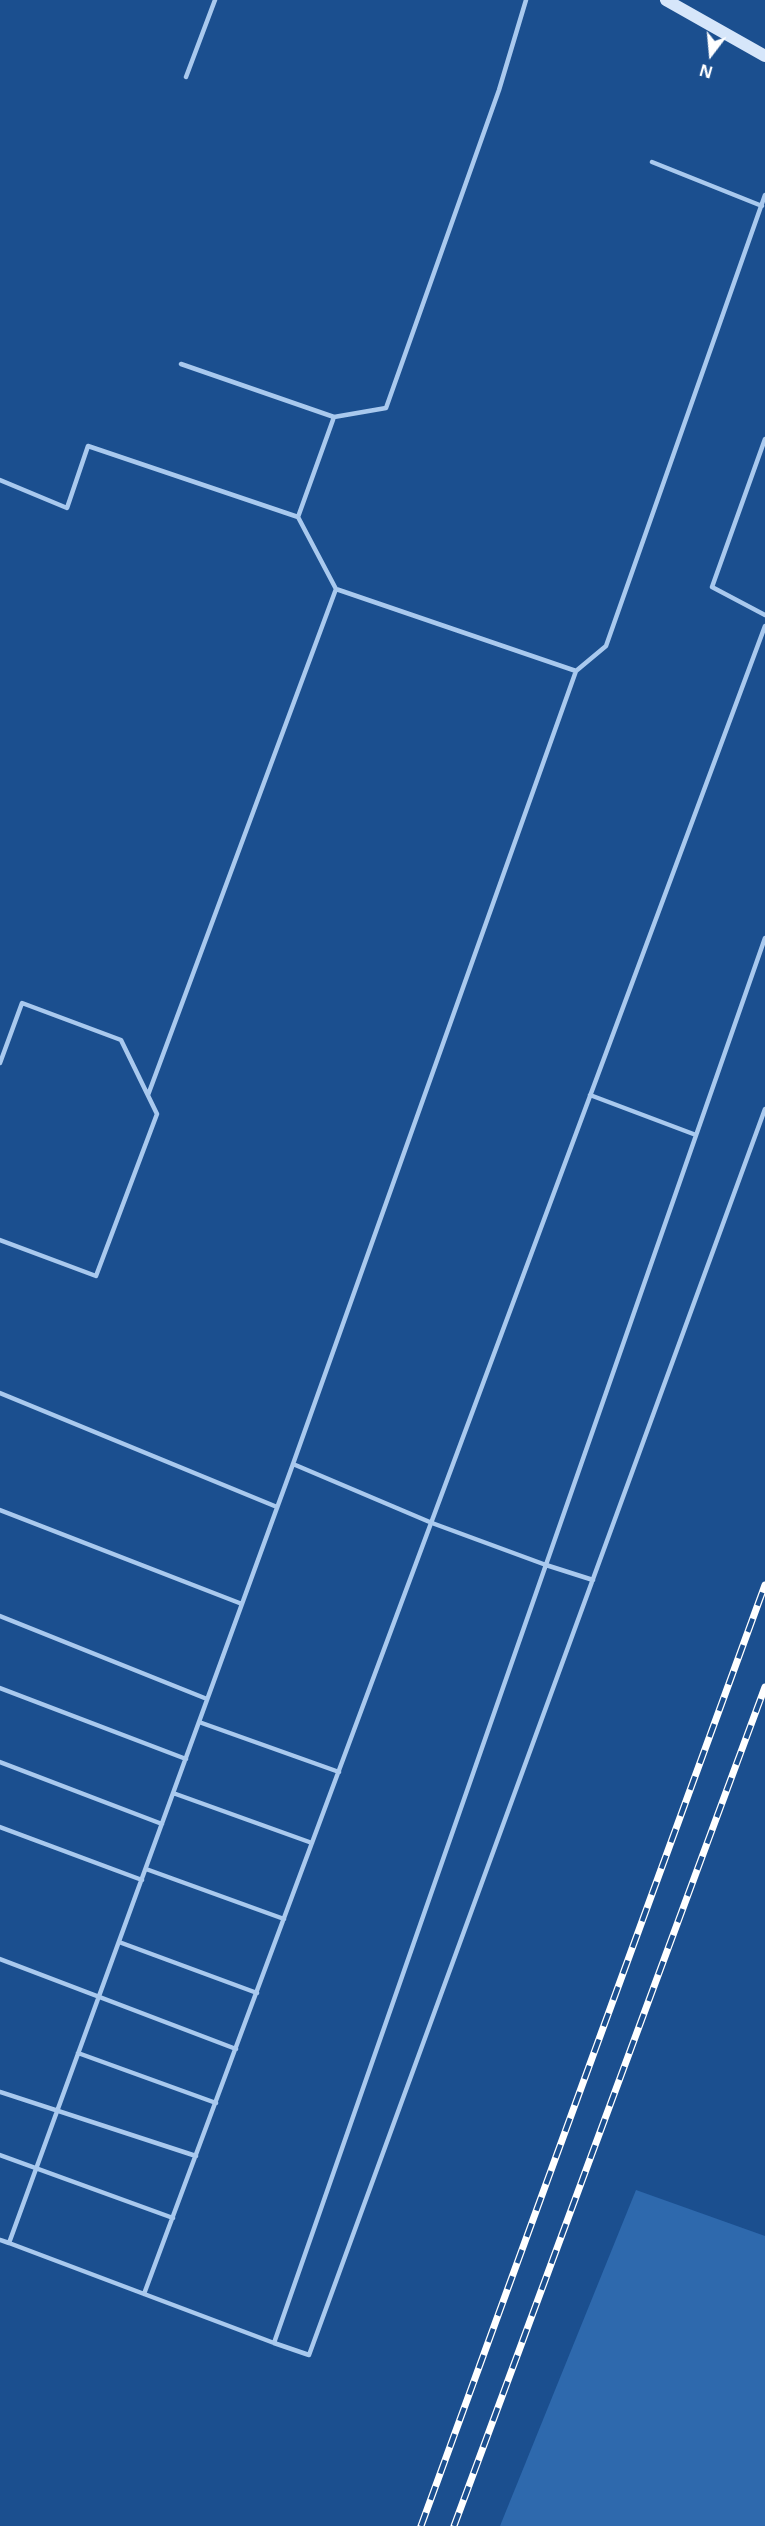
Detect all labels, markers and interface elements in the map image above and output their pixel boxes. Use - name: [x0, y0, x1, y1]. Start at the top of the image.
- north arrow: [681, 24, 741, 84]
- text: N: [697, 59, 715, 84]

